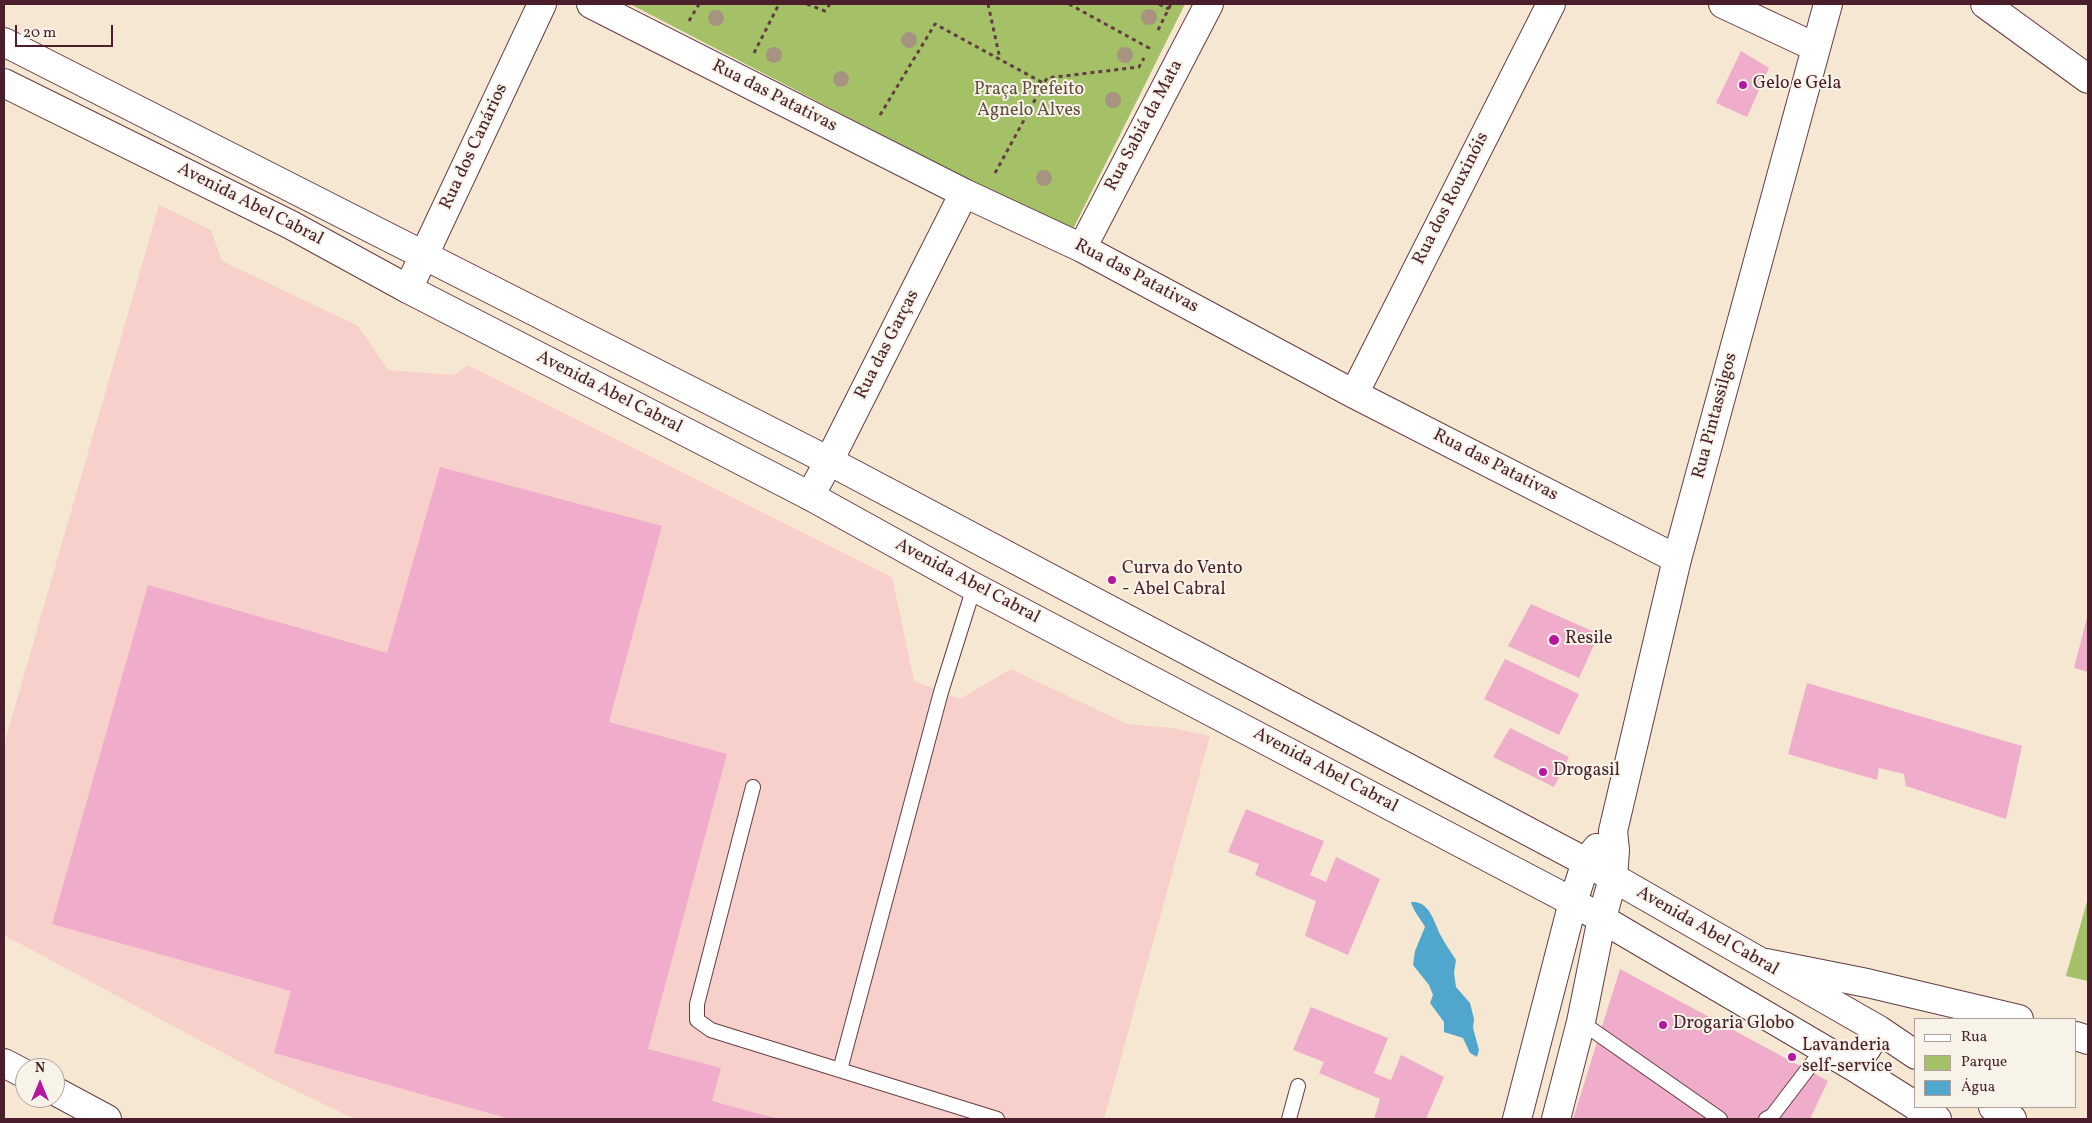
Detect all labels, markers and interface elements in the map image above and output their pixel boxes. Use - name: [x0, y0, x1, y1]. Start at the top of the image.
- scale bar: [18, 15, 115, 47]
- text: 20 m: [23, 23, 56, 44]
- street label: Rua das Patativas: [708, 56, 840, 138]
- street label: Rua Sabiá da Mata: [1101, 57, 1189, 195]
- place label: Gelo e Gela: [1753, 74, 1841, 96]
- marker: Gelo e Gela: [1737, 79, 1749, 91]
- street label: Rua dos Canários: [436, 80, 514, 214]
- park label: Praça Prefeito Agnelo Alves: [974, 80, 1084, 122]
- street label: Rua dos Rouxinóis: [1409, 129, 1495, 269]
- street label: Avenida Abel Cabral: [173, 159, 327, 251]
- street label: Rua das Patativas: [1070, 235, 1202, 319]
- street label: Rua das Garças: [851, 287, 925, 403]
- street label: Avenida Abel Cabral: [532, 347, 686, 439]
- street label: Rua Pintassilgos: [1689, 351, 1743, 481]
- street label: Rua das Patativas: [1429, 425, 1561, 507]
- street label: Avenida Abel Cabral: [891, 535, 1043, 629]
- place label: Curva do Vento - Abel Cabral: [1122, 559, 1242, 602]
- marker: Curva do Vento - Abel Cabral: [1106, 574, 1118, 586]
- place label: Resile: [1565, 629, 1613, 651]
- marker: Resile: [1547, 633, 1561, 647]
- street label: Avenida Abel Cabral: [1249, 724, 1401, 818]
- place label: Drogasil: [1553, 761, 1620, 783]
- marker: Drogasil: [1537, 766, 1549, 778]
- street label: Avenida Abel Cabral: [1632, 882, 1782, 982]
- place label: Drogaria Globo: [1673, 1014, 1794, 1036]
- legend: [1914, 1018, 2077, 1108]
- marker: Drogaria Globo: [1657, 1019, 1669, 1031]
- text: Rua: [1961, 1027, 1987, 1048]
- place label: Lavanderia self-service: [1802, 1036, 1893, 1078]
- marker: Lavanderia self-service: [1786, 1051, 1798, 1063]
- text: Parque: [1961, 1052, 2007, 1073]
- north arrow: [15, 1058, 65, 1108]
- text: N: [35, 1059, 45, 1078]
- text: Água: [1961, 1077, 1995, 1098]

